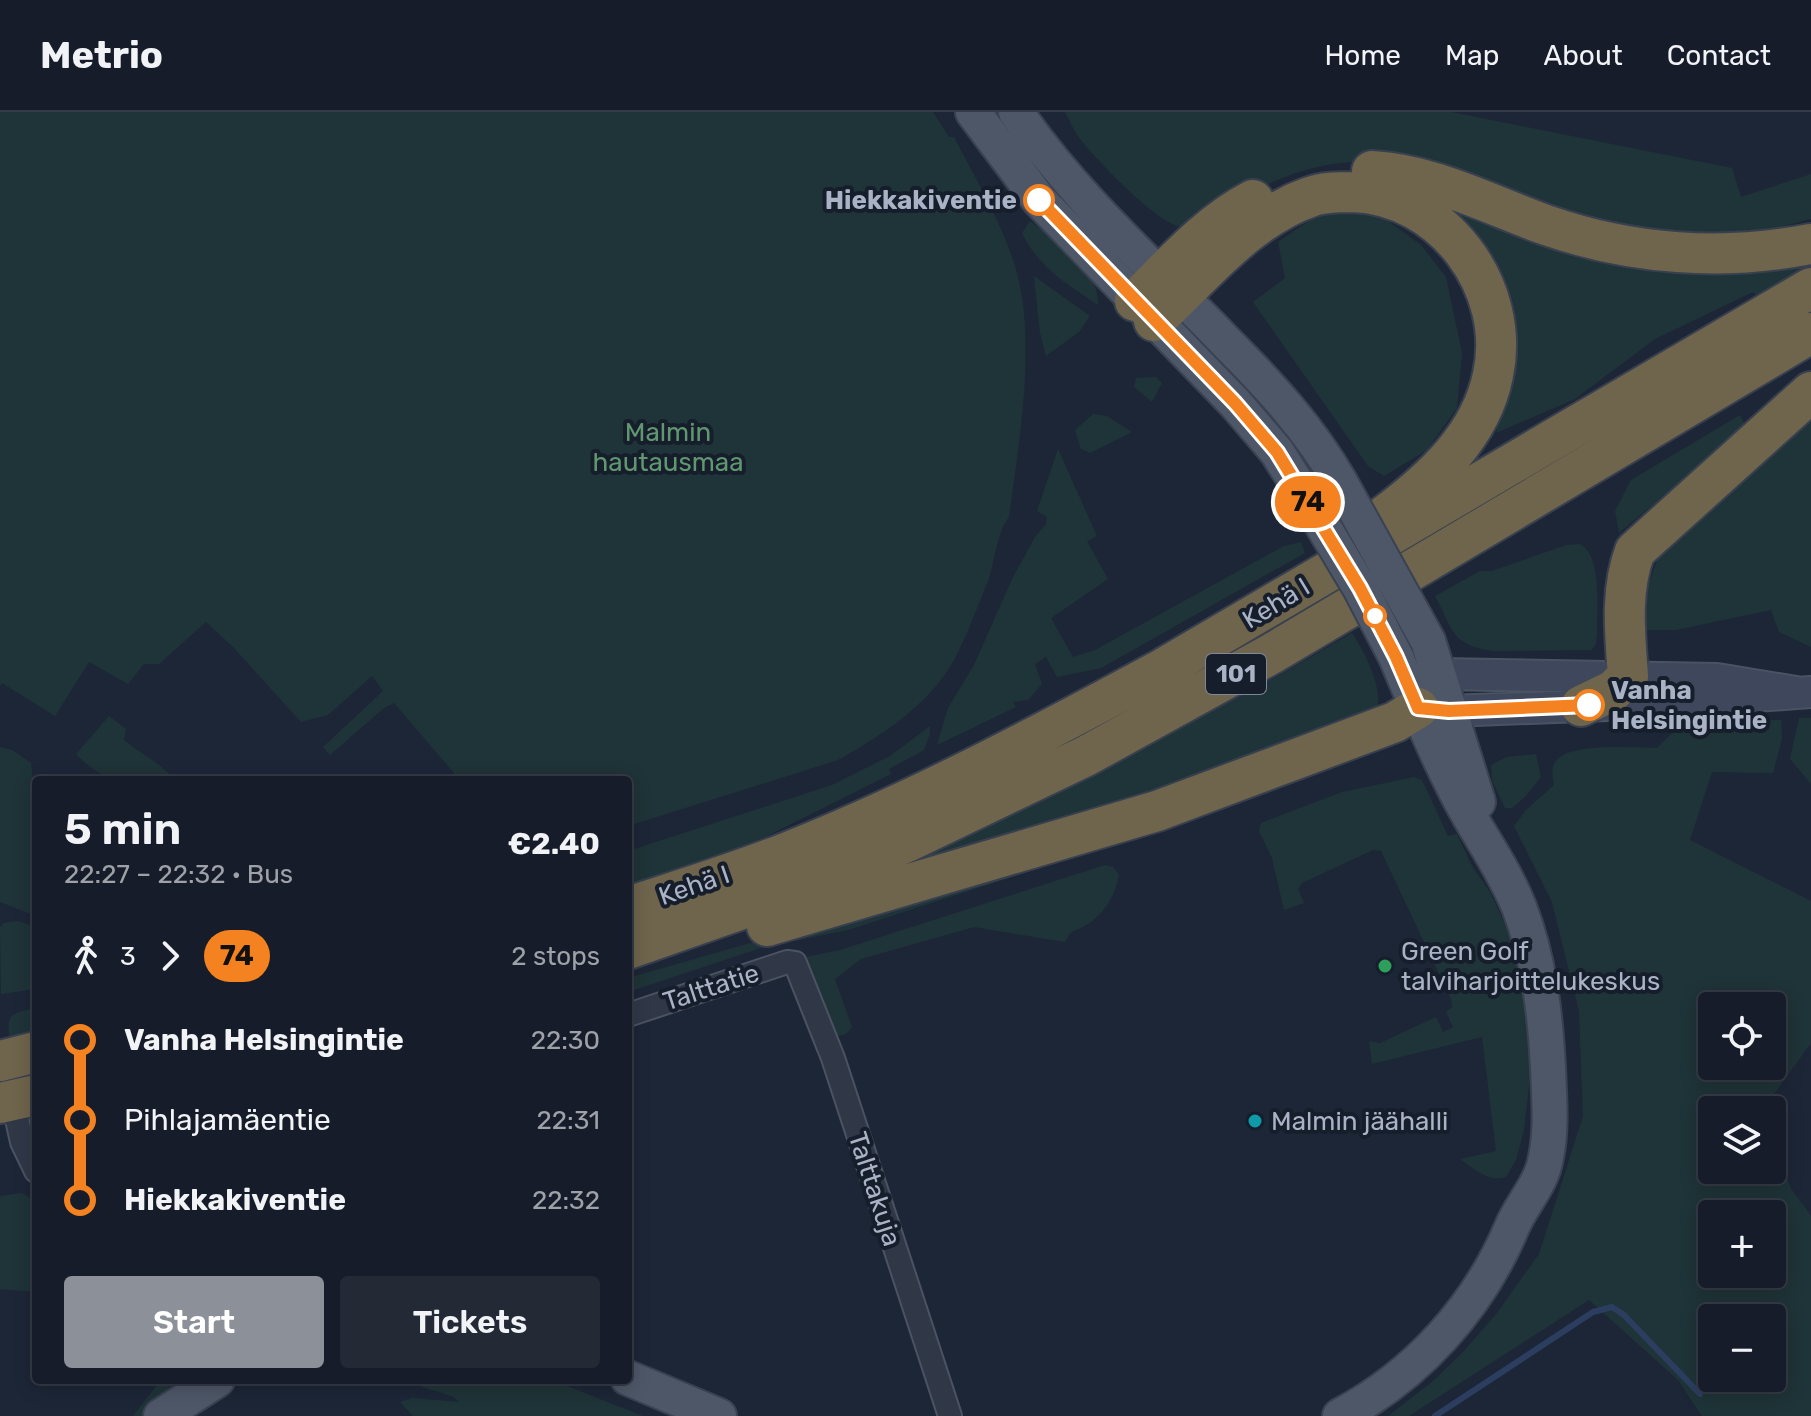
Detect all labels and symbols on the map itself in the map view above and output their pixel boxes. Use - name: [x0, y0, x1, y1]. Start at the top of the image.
- place label: Hiekkakiventie: [825, 185, 1017, 216]
- marker: Hiekkakiventie: [1024, 185, 1054, 215]
- park label: Malmin hautausmaa: [592, 417, 744, 478]
- line badge: 74: [1272, 476, 1344, 528]
- street label: Kehä I: [1237, 571, 1316, 636]
- unlabelled marker: [1364, 605, 1386, 627]
- road number: 101: [1206, 654, 1266, 694]
- place label: Vanha Helsingintie: [1611, 675, 1767, 736]
- marker: Vanha Helsingintie: [1574, 690, 1604, 720]
- street label: Kehä I: [655, 859, 734, 912]
- place label: Green Golf talviharjoittelukeskus: [1401, 936, 1660, 997]
- street label: Talttatie: [659, 957, 763, 1017]
- marker: Green Golf talviharjoittelukeskus: [1376, 957, 1394, 975]
- place label: Malmin jäähalli: [1271, 1106, 1448, 1137]
- marker: Malmin jäähalli: [1246, 1112, 1264, 1130]
- street label: Talttakuja: [842, 1128, 908, 1250]

